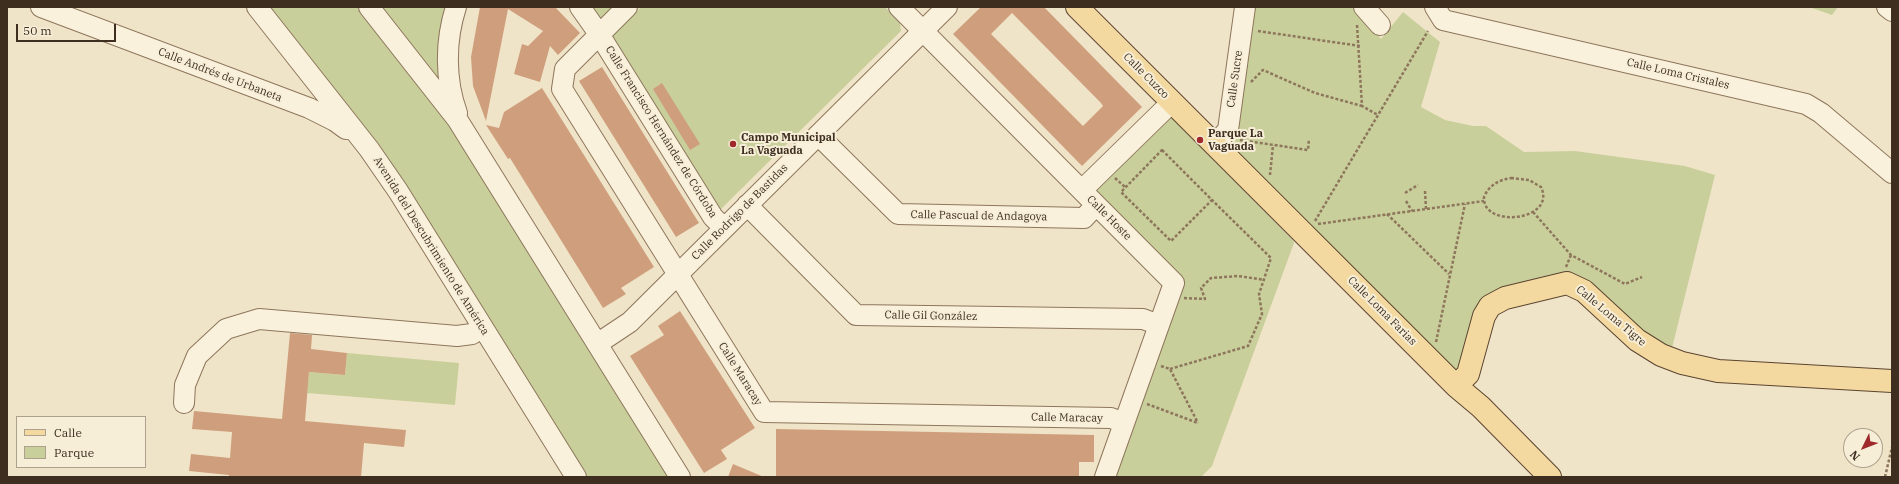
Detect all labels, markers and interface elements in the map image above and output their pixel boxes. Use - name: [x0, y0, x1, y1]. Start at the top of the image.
- scale bar: [18, 16, 118, 42]
- text: 50 m: [23, 23, 52, 38]
- street label: Calle Francisco Hernández de Córdoba: [602, 44, 720, 220]
- street label: Calle Andrés de Urbaneta: [156, 45, 284, 105]
- street label: Calle Sucre: [1224, 49, 1246, 109]
- street label: Calle Cuzco: [1120, 50, 1172, 102]
- street label: Calle Loma Cristales: [1625, 56, 1731, 92]
- place label: Parque La Vaguada: [1208, 127, 1263, 153]
- place label: Campo Municipal La Vaguada: [741, 131, 836, 157]
- marker: Parque La Vaguada: [1195, 135, 1205, 145]
- marker: Campo Municipal La Vaguada: [728, 139, 738, 149]
- street label: Avenida del Descubrimiento de América: [370, 154, 492, 338]
- street label: Calle Rodrigo de Bastidas: [689, 161, 791, 263]
- street label: Calle Hoste: [1084, 193, 1134, 243]
- street label: Calle Pascual de Andagoya: [911, 208, 1047, 224]
- street label: Calle Loma Farias: [1345, 274, 1419, 348]
- street label: Calle Loma Tigre: [1573, 283, 1649, 349]
- street label: Calle Gil González: [884, 309, 978, 323]
- street label: Calle Maracay: [715, 340, 765, 408]
- street label: Calle Maracay: [1031, 411, 1103, 425]
- legend: [16, 416, 146, 468]
- text: Calle: [54, 425, 82, 440]
- north arrow: [1843, 428, 1883, 468]
- text: Parque: [54, 445, 94, 460]
- text: N: [1847, 448, 1863, 463]

